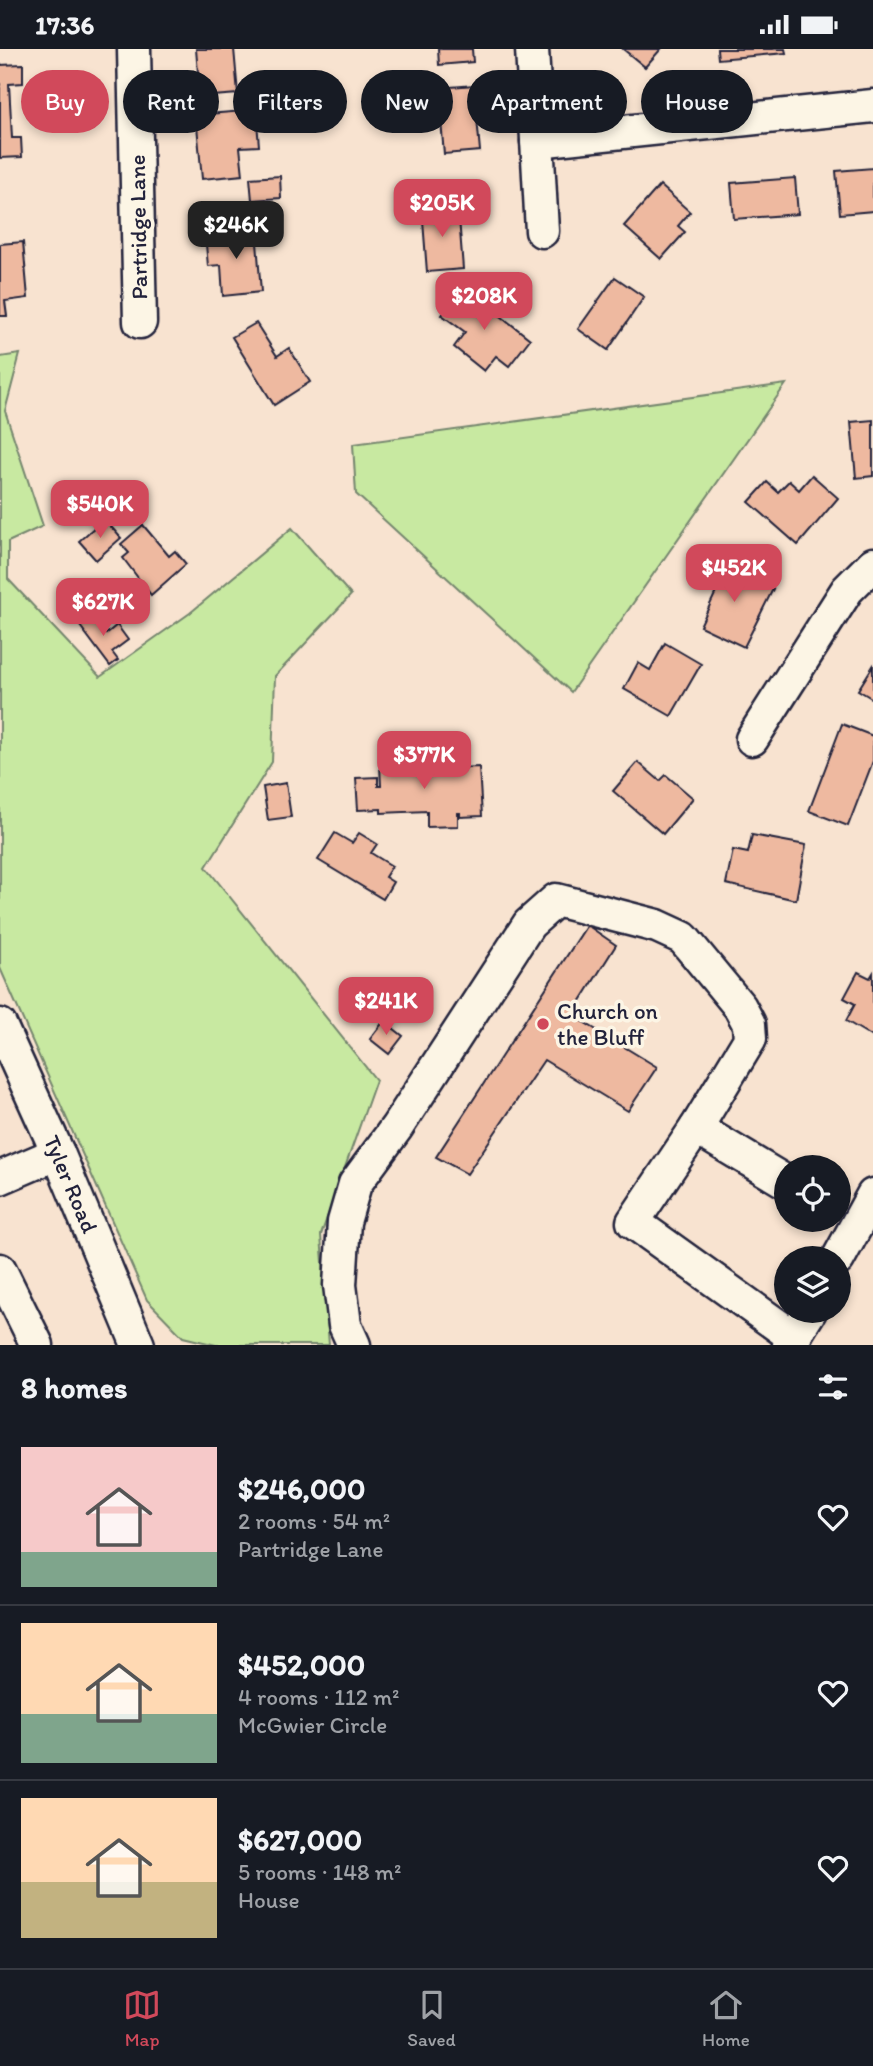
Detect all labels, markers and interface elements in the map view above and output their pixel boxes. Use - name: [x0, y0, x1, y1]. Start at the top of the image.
- text: 17:36: [35, 9, 94, 41]
- chip: Buy: [21, 70, 109, 133]
- chip: Rent: [123, 70, 219, 133]
- chip: Filters: [233, 70, 347, 133]
- chip: New: [361, 70, 453, 133]
- chip: Apartment: [467, 70, 627, 133]
- chip: House: [641, 70, 753, 133]
- street label: Partridge Lane: [123, 154, 153, 300]
- pin: $205K: [393, 179, 491, 239]
- text: $205K: [410, 188, 474, 216]
- pin: $246K: [187, 201, 285, 261]
- text: $246K: [204, 210, 268, 238]
- pin: $208K: [435, 273, 533, 332]
- text: $208K: [451, 281, 517, 309]
- pin: $540K: [51, 481, 149, 540]
- text: $540K: [67, 489, 133, 517]
- pin: $452K: [685, 545, 783, 604]
- text: $452K: [702, 553, 766, 581]
- pin: $627K: [54, 579, 152, 638]
- text: $627K: [72, 587, 134, 615]
- pin: $377K: [375, 731, 473, 791]
- text: $377K: [393, 740, 455, 768]
- pin: $241K: [337, 977, 435, 1037]
- text: $241K: [355, 986, 417, 1014]
- place label: Church on the Bluff: [557, 997, 658, 1051]
- marker: Church on the Bluff: [535, 1016, 551, 1032]
- street label: Tyler Road: [38, 1131, 104, 1237]
- map controls: [774, 1155, 851, 1323]
- button: locate: [774, 1155, 851, 1232]
- button: layers: [774, 1246, 851, 1323]
- icon: filters: [814, 1368, 852, 1406]
- text: 8 homes: [21, 1369, 128, 1406]
- text: $246,000: [238, 1470, 365, 1507]
- icon: home: [77, 1475, 161, 1559]
- icon: heart: [814, 1498, 852, 1536]
- text: 2 rooms · 54 m²: [238, 1507, 390, 1535]
- text: Partridge Lane: [238, 1535, 383, 1563]
- text: $452,000: [238, 1646, 365, 1683]
- icon: home: [77, 1651, 161, 1735]
- icon: heart: [814, 1674, 852, 1712]
- text: 4 rooms · 112 m²: [238, 1683, 399, 1711]
- text: McGwier Circle: [238, 1711, 387, 1739]
- text: $627,000: [238, 1821, 362, 1858]
- icon: home: [77, 1826, 161, 1910]
- icon: heart: [814, 1849, 852, 1887]
- text: 5 rooms · 148 m²: [238, 1858, 401, 1886]
- text: House: [238, 1886, 300, 1914]
- tab: Map: [123, 1986, 161, 2051]
- tab: Saved: [407, 1986, 456, 2051]
- tab: Home: [702, 1986, 750, 2051]

